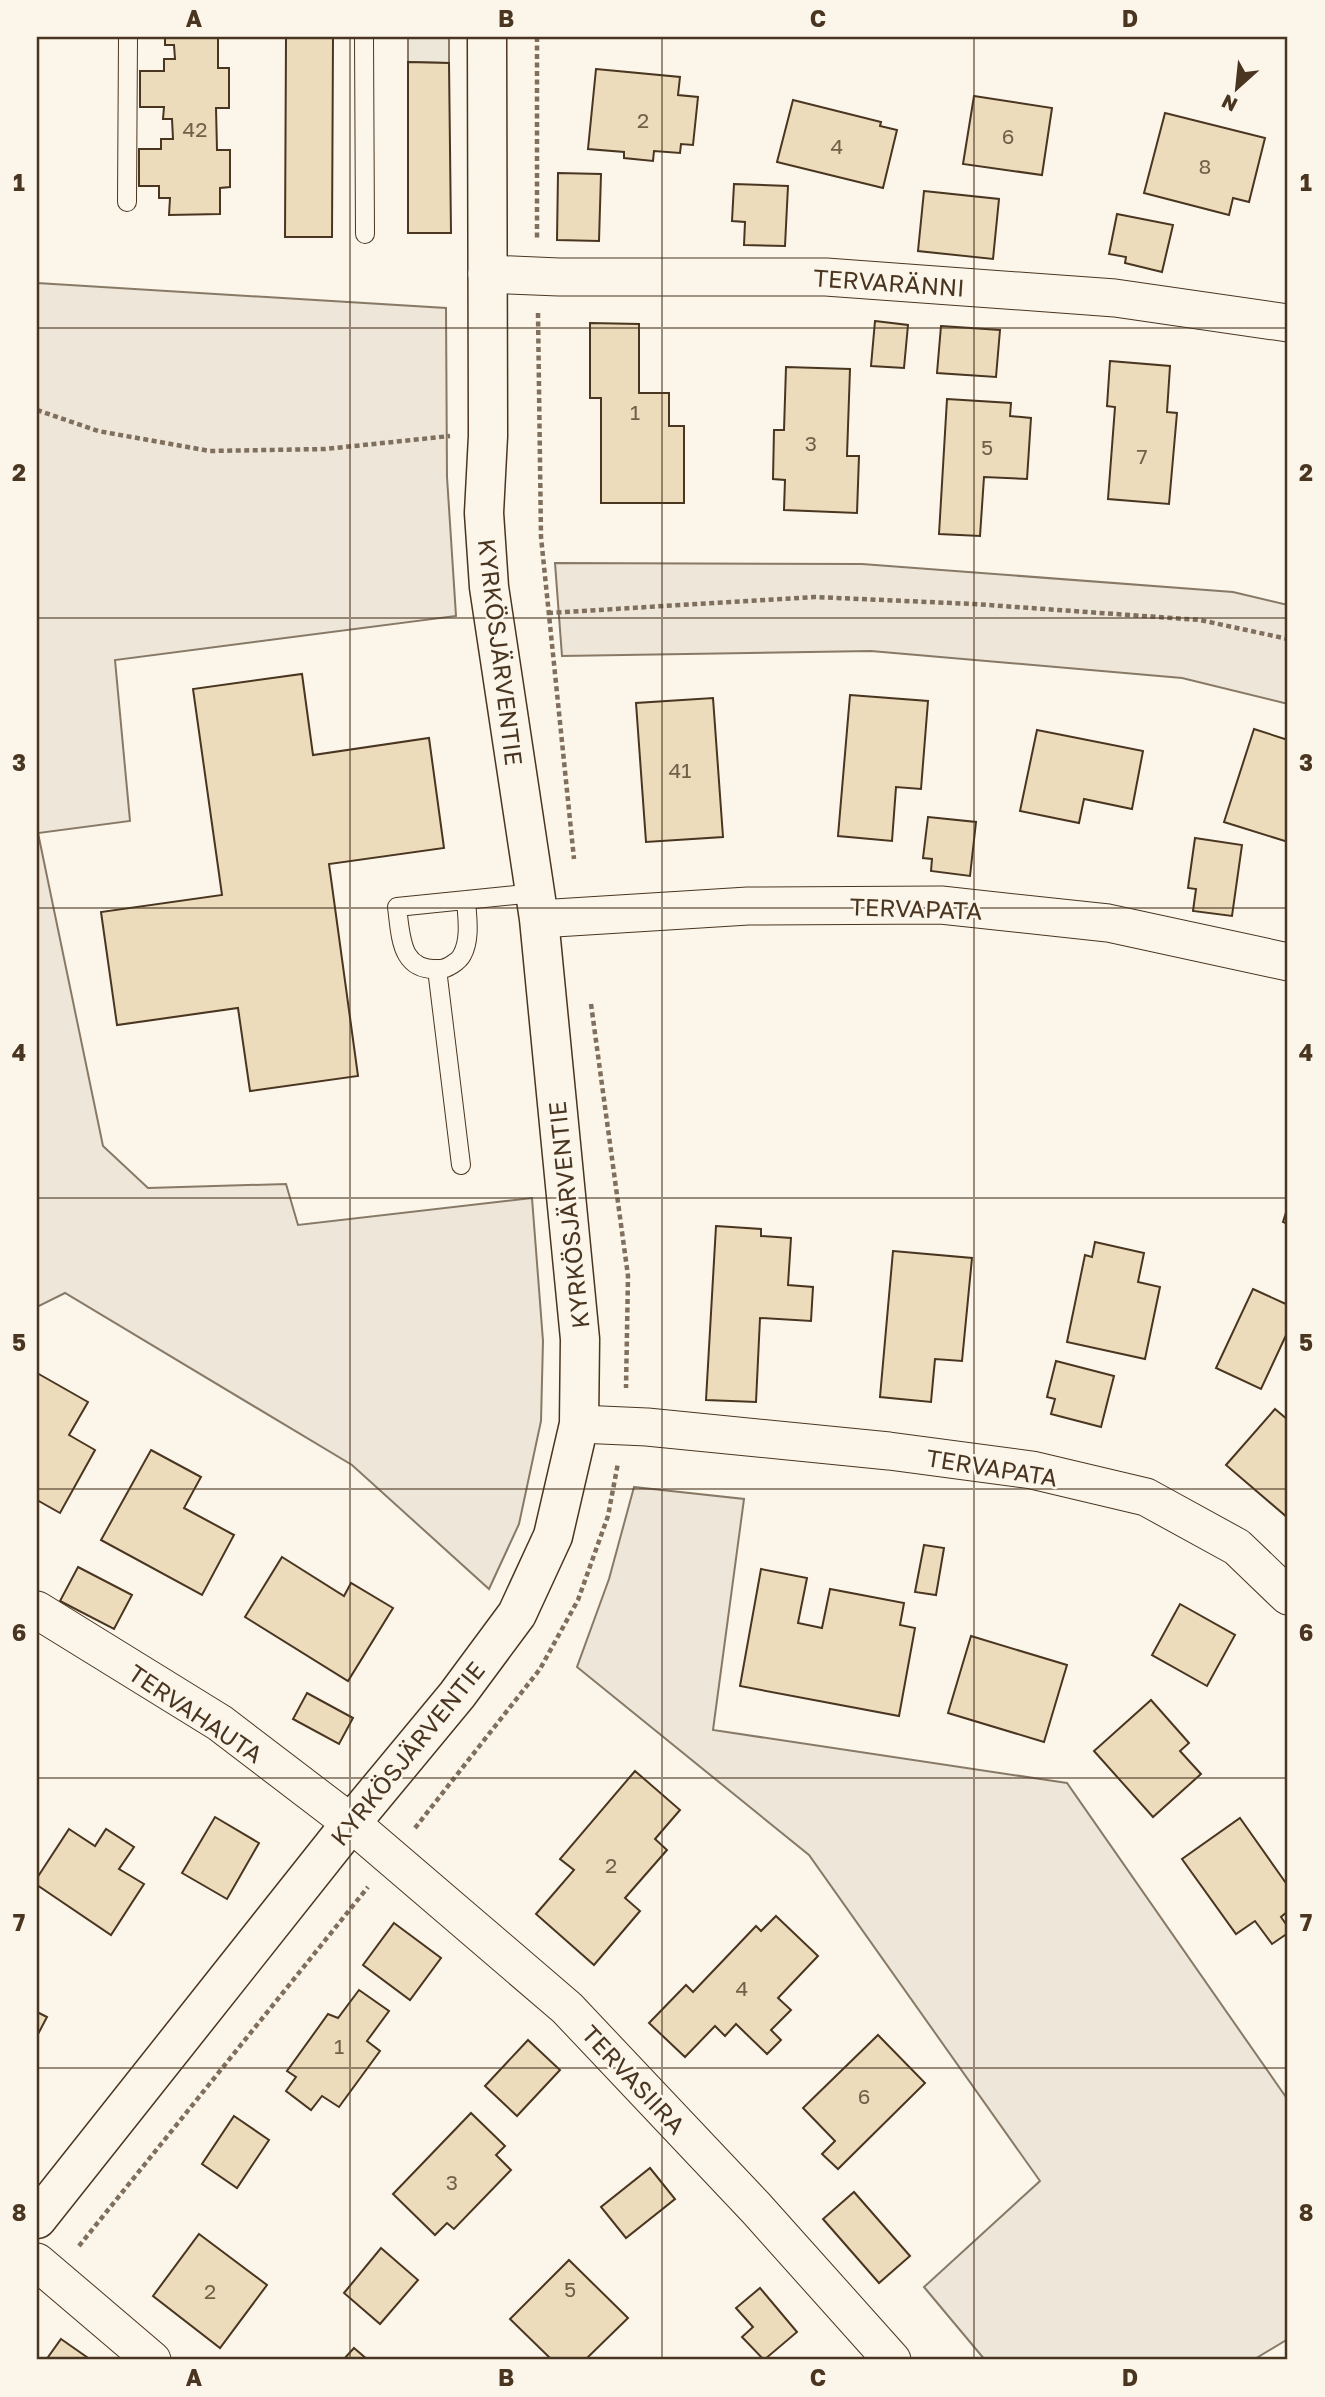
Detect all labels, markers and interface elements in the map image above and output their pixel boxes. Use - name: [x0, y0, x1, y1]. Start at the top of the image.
- text: A: [186, 4, 203, 32]
- text: B: [498, 4, 514, 32]
- text: C: [810, 4, 826, 32]
- text: D: [1122, 4, 1138, 32]
- north arrow: [1202, 52, 1272, 122]
- text: N: [1217, 90, 1241, 117]
- house number: 2: [637, 107, 649, 133]
- house number: 42: [183, 116, 208, 142]
- house number: 6: [1002, 123, 1014, 149]
- house number: 4: [831, 133, 843, 159]
- house number: 8: [1199, 153, 1211, 179]
- text: 1: [13, 168, 25, 196]
- text: 1: [1300, 168, 1312, 196]
- street label: TERVARÄNNI: [812, 262, 966, 302]
- house number: 1: [630, 399, 640, 425]
- house number: 3: [805, 430, 817, 456]
- house number: 5: [981, 434, 993, 460]
- house number: 7: [1136, 443, 1148, 469]
- text: 2: [12, 458, 26, 486]
- text: 2: [1299, 458, 1313, 486]
- street label: KYRKÖSJÄRVENTIE: [473, 537, 529, 767]
- text: 3: [12, 748, 26, 776]
- text: 3: [1299, 748, 1313, 776]
- house number: 41: [669, 757, 692, 783]
- street label: TERVAPATA: [849, 891, 983, 925]
- text: 4: [12, 1038, 26, 1066]
- text: 4: [1299, 1038, 1313, 1066]
- street label: KYRKÖSJÄRVENTIE: [542, 1100, 594, 1330]
- text: 5: [12, 1328, 26, 1356]
- text: 5: [1299, 1328, 1313, 1356]
- street label: TERVAPATA: [924, 1442, 1060, 1492]
- text: 6: [12, 1618, 26, 1646]
- text: 6: [1299, 1618, 1313, 1646]
- street label: KYRKÖSJÄRVENTIE: [324, 1655, 490, 1851]
- street label: TERVAHAUTA: [123, 1657, 269, 1769]
- house number: 2: [605, 1852, 617, 1878]
- text: 7: [13, 1908, 25, 1936]
- text: 7: [1300, 1908, 1312, 1936]
- house number: 4: [736, 1975, 748, 2001]
- street label: TERVASIIRA: [576, 2019, 692, 2139]
- house number: 1: [334, 2033, 344, 2059]
- house number: 6: [858, 2083, 870, 2109]
- house number: 3: [446, 2169, 458, 2195]
- text: 8: [12, 2198, 26, 2226]
- text: 8: [1299, 2198, 1313, 2226]
- house number: 5: [564, 2276, 576, 2302]
- house number: 2: [204, 2278, 216, 2304]
- text: A: [186, 2363, 203, 2391]
- text: B: [498, 2363, 514, 2391]
- text: C: [810, 2363, 826, 2391]
- text: D: [1122, 2363, 1138, 2391]

